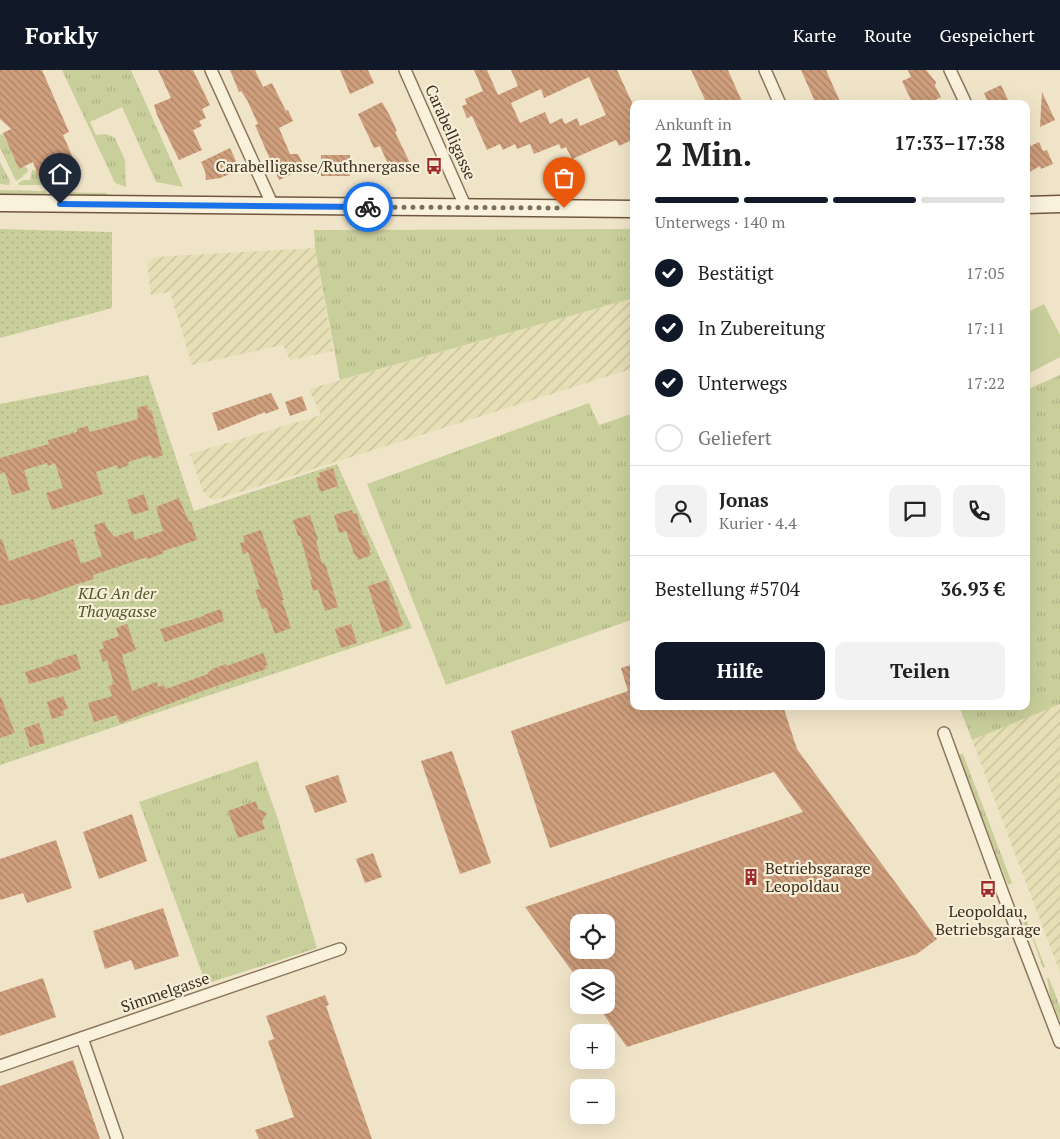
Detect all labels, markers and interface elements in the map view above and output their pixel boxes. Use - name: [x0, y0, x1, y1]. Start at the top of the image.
- text: Forkly: [25, 19, 98, 51]
- text: Karte: [793, 23, 836, 47]
- text: Route: [864, 23, 912, 47]
- text: Gespeichert: [940, 23, 1035, 47]
- street label: Carabelligasse: [420, 81, 482, 183]
- text: Ankunft in: [655, 113, 732, 135]
- text: 17:33–17:38: [894, 130, 1005, 155]
- text: 2 Min.: [655, 133, 752, 175]
- pin: [39, 153, 81, 204]
- place label: Carabelligasse/Ruthnergasse: [215, 155, 420, 177]
- bus stop icon: Carabelligasse/Ruthnergasse: [424, 156, 444, 176]
- pin: [543, 157, 585, 208]
- icon: home: [46, 160, 74, 188]
- icon: bag: [550, 164, 578, 192]
- courier: [343, 182, 393, 232]
- icon: bike: [354, 193, 382, 221]
- text: Unterwegs · 140 m: [655, 211, 785, 233]
- icon: check: [655, 259, 683, 287]
- text: Bestätigt: [698, 260, 774, 285]
- text: 17:05: [966, 262, 1005, 284]
- icon: check: [655, 314, 683, 342]
- text: In Zubereitung: [698, 315, 825, 340]
- text: 17:11: [966, 317, 1005, 339]
- icon: check: [655, 369, 683, 397]
- text: Unterwegs: [698, 370, 788, 395]
- text: 17:22: [966, 372, 1005, 394]
- text: Geliefert: [698, 425, 772, 450]
- button: person: [655, 485, 707, 537]
- button: chat: [889, 485, 941, 537]
- button: phone: [953, 485, 1005, 537]
- text: Jonas: [719, 487, 769, 512]
- text: Kurier · 4.4: [719, 512, 797, 534]
- text: Bestellung #5704: [655, 576, 800, 601]
- text: 36.93 €: [941, 576, 1005, 601]
- park label: KLG An der Thayagasse: [77, 582, 157, 622]
- button: Hilfe: [655, 642, 825, 700]
- button: Teilen: [835, 642, 1005, 700]
- place label: Betriebsgarage Leopoldau: [765, 857, 871, 897]
- building icon: Betriebsgarage Leopoldau: [741, 867, 761, 887]
- bus stop icon: Leopoldau, Betriebsgarage: [978, 879, 998, 899]
- place label: Leopoldau, Betriebsgarage: [935, 900, 1041, 940]
- map controls: [570, 914, 615, 1124]
- button: locate: [570, 914, 615, 959]
- street label: Simmelgasse: [118, 967, 212, 1017]
- button: layers: [570, 969, 615, 1014]
- button: +: [570, 1024, 615, 1069]
- button: −: [570, 1079, 615, 1124]

